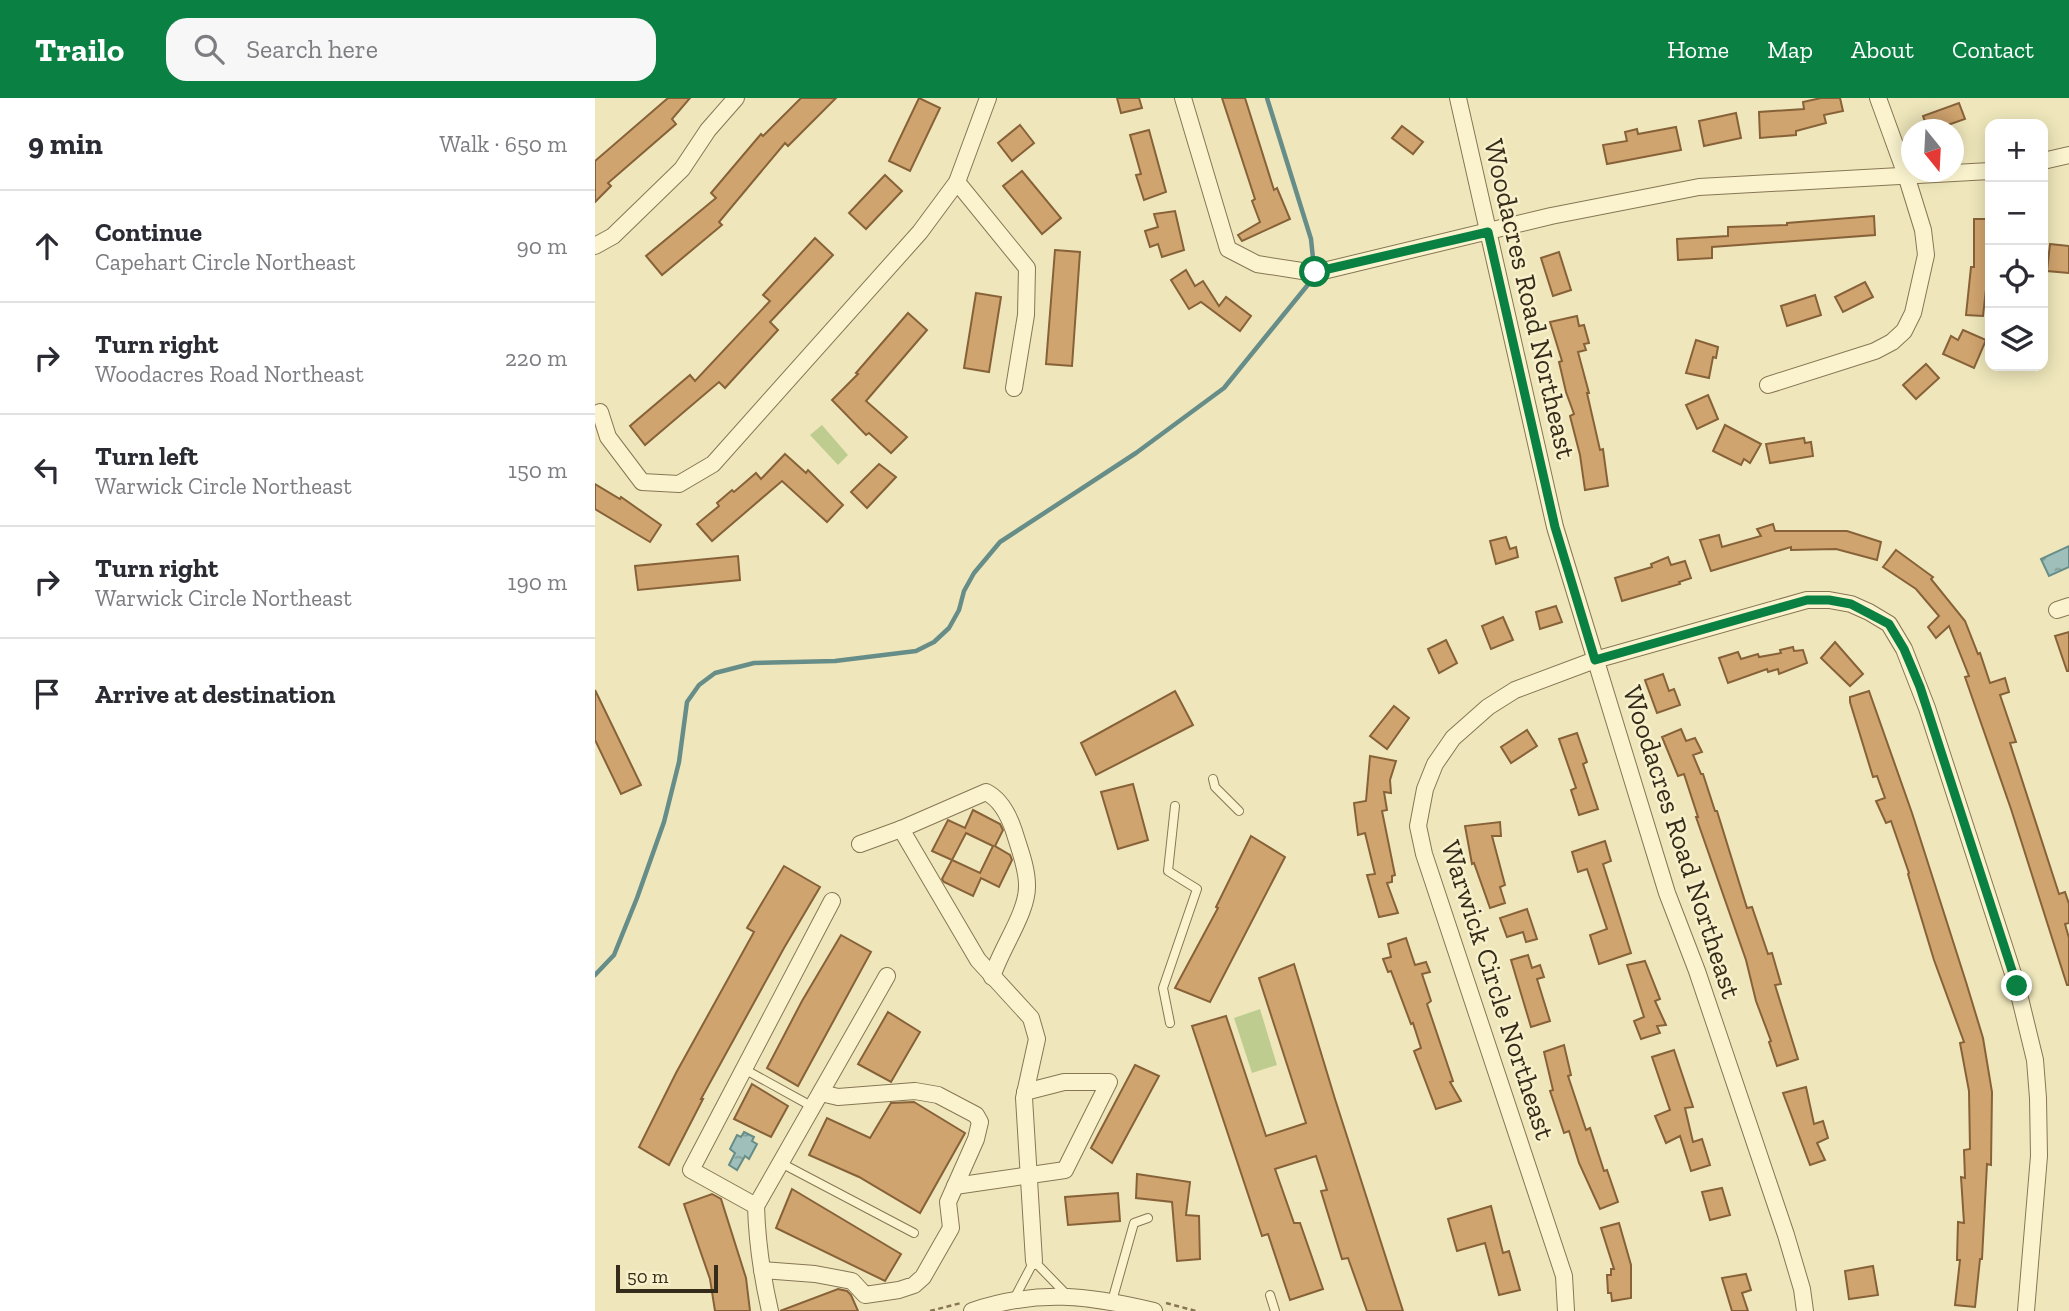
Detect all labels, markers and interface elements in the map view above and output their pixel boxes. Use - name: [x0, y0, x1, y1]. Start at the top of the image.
- search box: [166, 18, 656, 81]
- text: Trailo: [35, 30, 124, 69]
- icon: search: [190, 30, 228, 68]
- text: Search here: [246, 33, 378, 65]
- text: Home: [1667, 35, 1729, 64]
- text: Map: [1767, 35, 1813, 64]
- text: About: [1851, 35, 1914, 64]
- text: Contact: [1952, 35, 2034, 64]
- north arrow: [1901, 119, 1964, 182]
- map controls: [1985, 119, 2048, 371]
- button: +: [1985, 119, 2048, 182]
- text: 9 min: [28, 126, 103, 162]
- text: Walk · 650 m: [440, 130, 567, 158]
- street label: Woodacres Road Northeast: [1477, 136, 1583, 463]
- button: −: [1985, 182, 2048, 245]
- text: Continue: [95, 216, 202, 248]
- icon: ahead: [28, 227, 66, 265]
- text: 90 m: [516, 232, 567, 260]
- button: locate: [1985, 245, 2048, 308]
- text: Capehart Circle Northeast: [95, 248, 355, 276]
- route start: [1299, 256, 1330, 287]
- button: layers: [1985, 308, 2048, 371]
- text: Turn right: [95, 328, 218, 360]
- icon: right: [28, 339, 66, 377]
- text: 220 m: [505, 344, 567, 372]
- text: Woodacres Road Northeast: [95, 360, 364, 388]
- text: Turn left: [95, 440, 198, 472]
- icon: left: [28, 451, 66, 489]
- text: 150 m: [508, 456, 567, 484]
- text: Warwick Circle Northeast: [95, 472, 352, 500]
- text: Turn right: [95, 552, 218, 584]
- icon: right: [28, 563, 66, 601]
- text: 190 m: [508, 568, 567, 596]
- text: Warwick Circle Northeast: [95, 584, 352, 612]
- icon: arrive: [28, 675, 66, 713]
- text: Arrive at destination: [95, 678, 335, 710]
- street label: Woodacres Road Northeast: [1616, 681, 1748, 1003]
- street label: Warwick Circle Northeast: [1434, 836, 1562, 1144]
- route end: [2001, 970, 2032, 1001]
- scale bar: [616, 1262, 717, 1294]
- text: 50 m: [627, 1265, 668, 1288]

